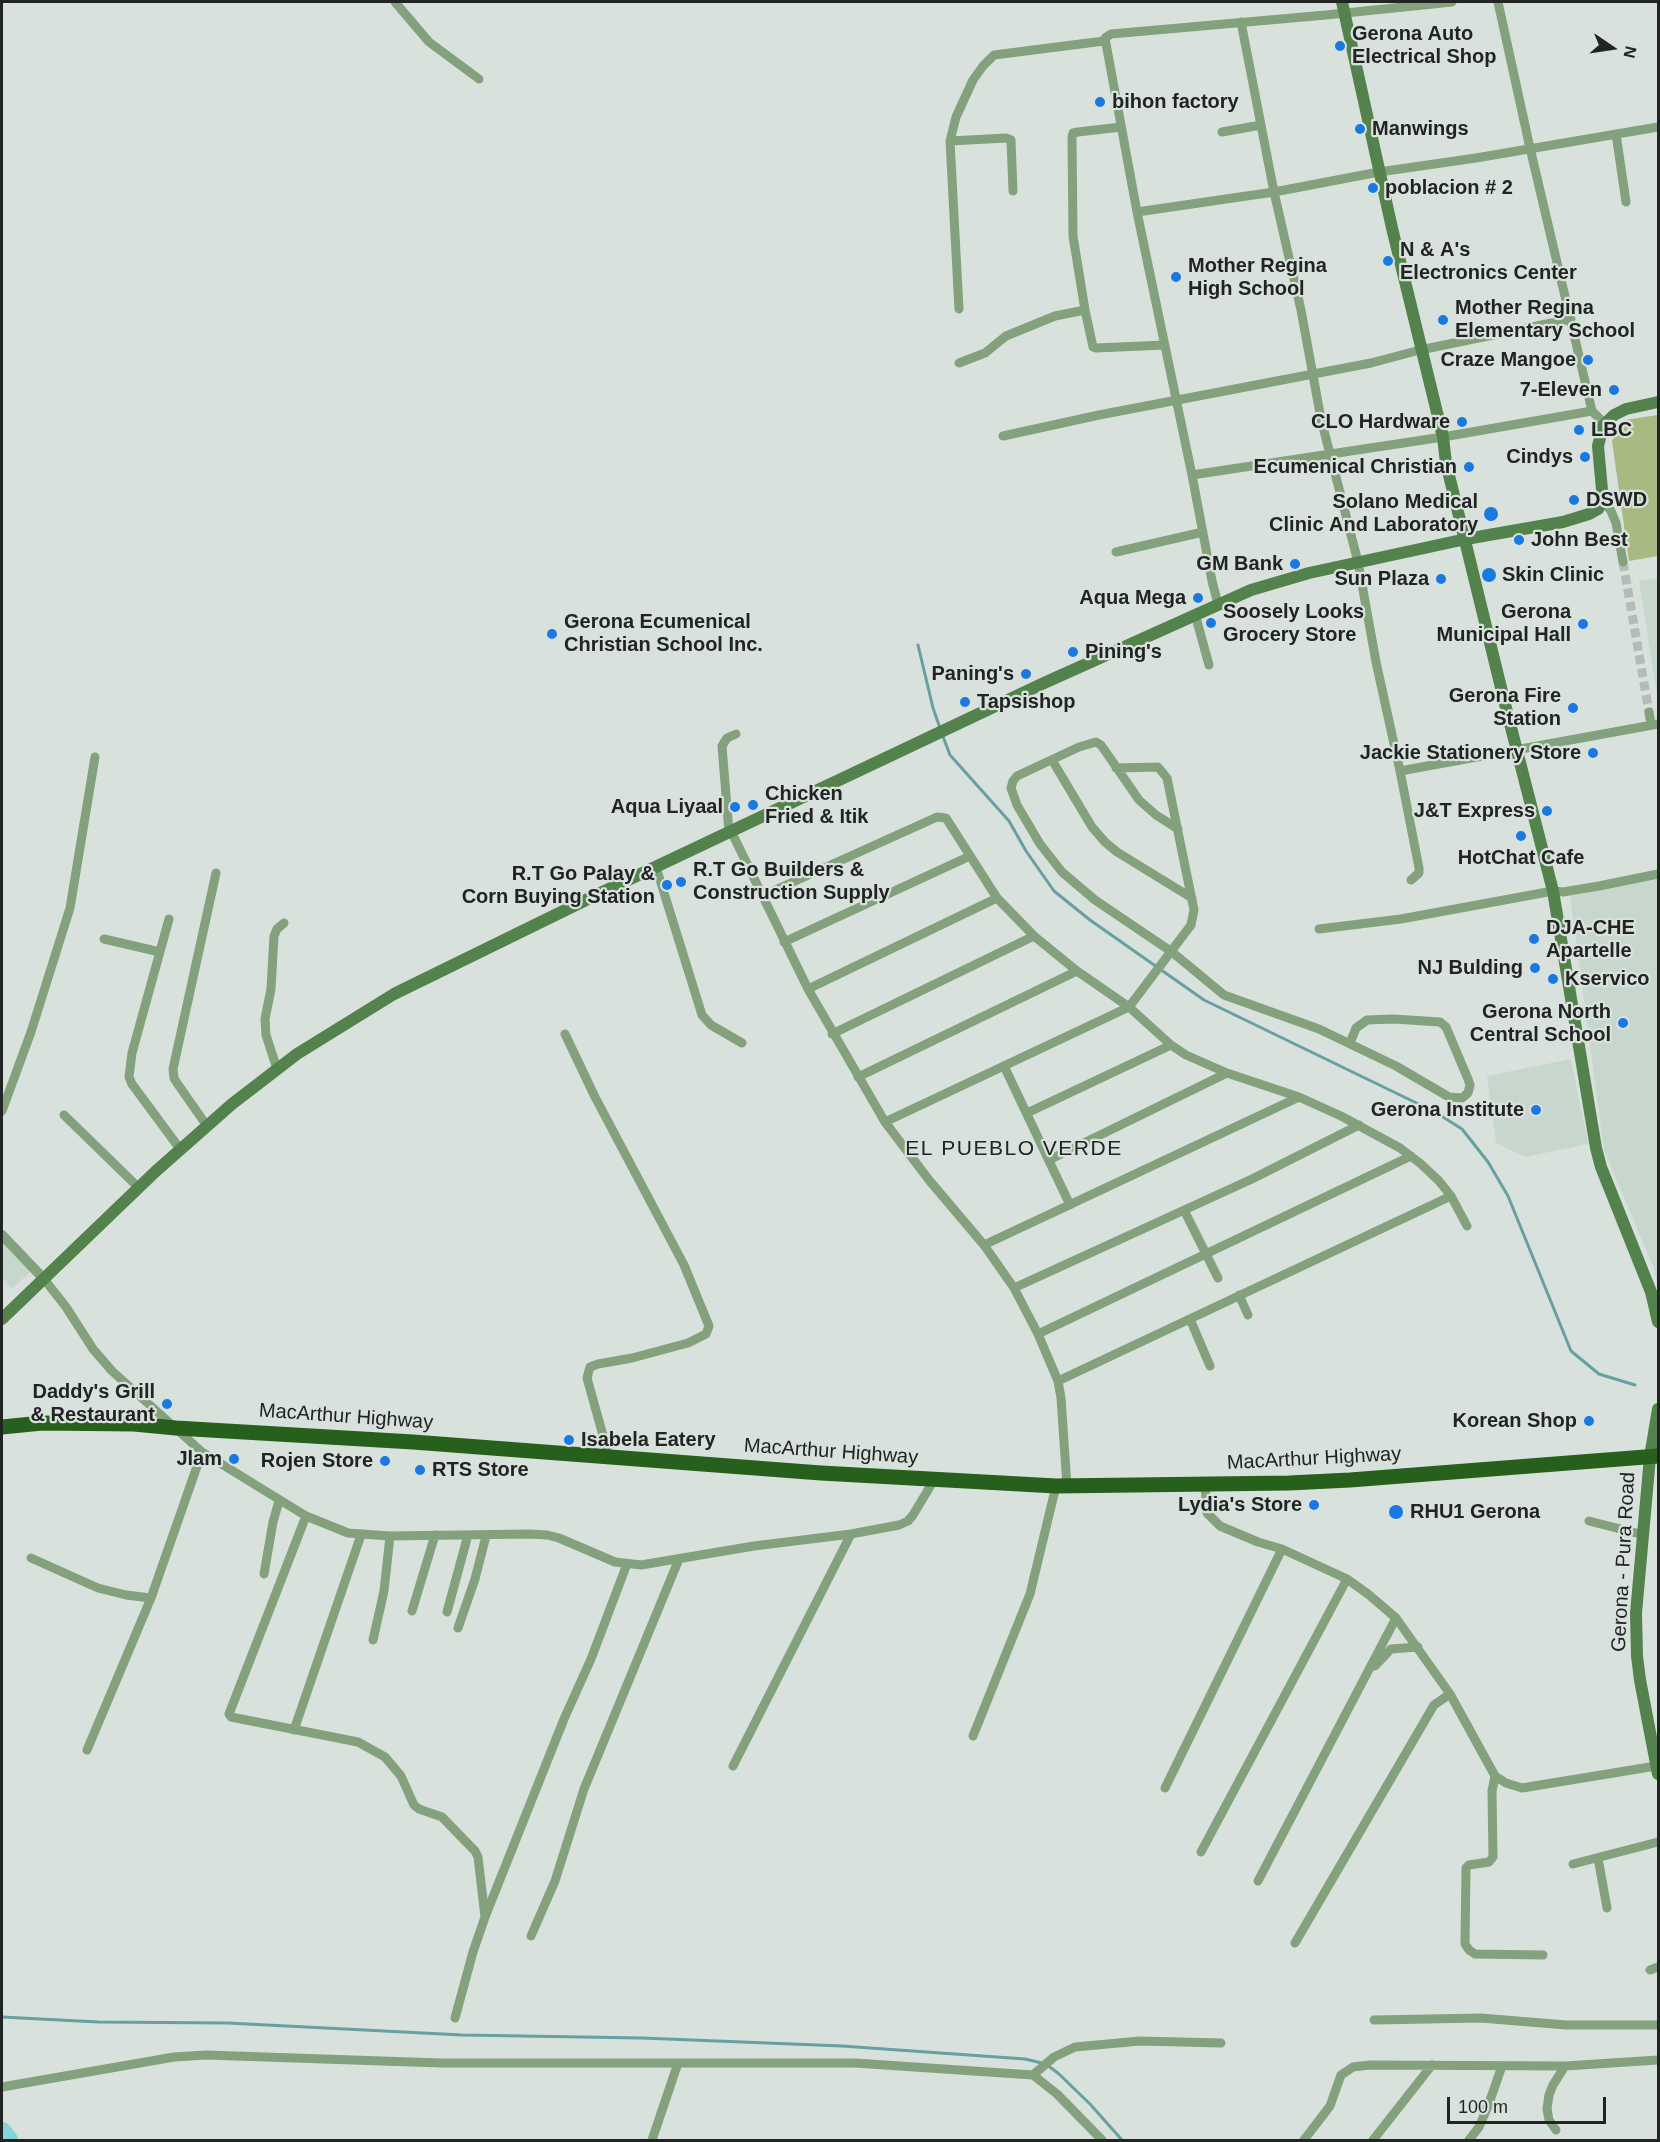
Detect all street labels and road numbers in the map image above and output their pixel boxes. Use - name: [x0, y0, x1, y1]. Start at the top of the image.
- street label: MacArthur Highway: [258, 1399, 434, 1435]
- street label: MacArthur Highway: [743, 1434, 919, 1470]
- street label: MacArthur Highway: [1226, 1442, 1402, 1476]
- street label: Gerona - Pura Road: [1607, 1471, 1641, 1653]

